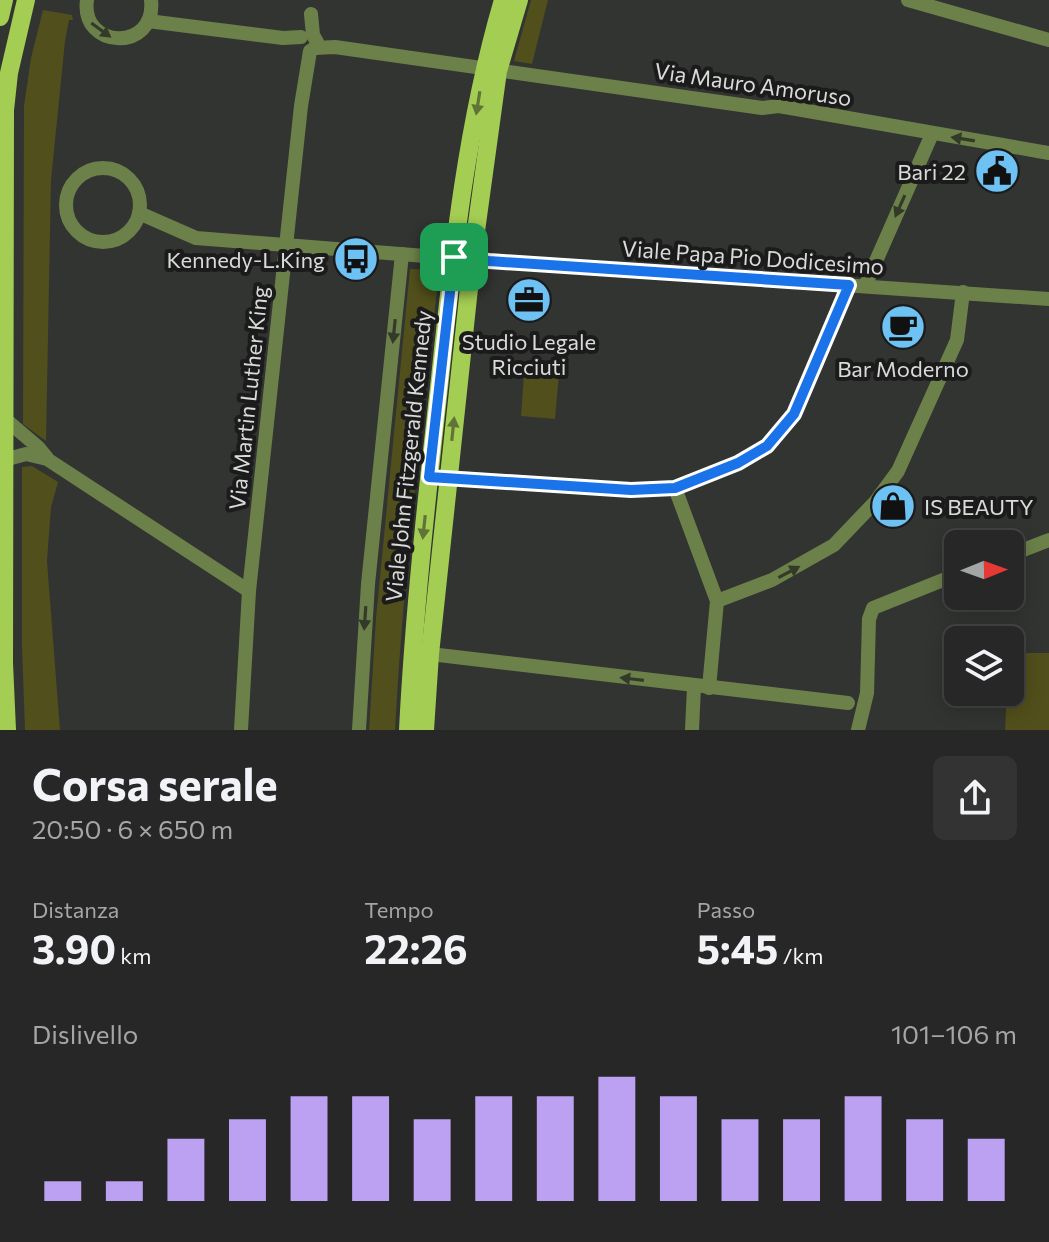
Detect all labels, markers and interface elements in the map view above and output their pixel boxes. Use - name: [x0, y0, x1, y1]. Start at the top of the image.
- one-way arrow: [90, 22, 112, 38]
- street label: Via Mauro Amoruso: [653, 57, 853, 111]
- one-way arrow: [471, 91, 484, 116]
- one-way arrow: [950, 133, 975, 145]
- public building icon: Bari 22: [973, 147, 1021, 195]
- place label: Bari 22: [897, 158, 966, 185]
- one-way arrow: [894, 194, 907, 217]
- pin: [420, 223, 488, 291]
- street label: Viale Papa Pio Dodicesimo: [621, 234, 885, 280]
- bus stop icon: Kennedy-L.King: [332, 235, 380, 283]
- icon: arrive: [432, 235, 476, 279]
- place label: Kennedy-L.King: [166, 246, 325, 273]
- office icon: Studio Legale Ricciuti: [505, 276, 553, 324]
- street label: Via Martin Luther King: [223, 285, 273, 511]
- cafe icon: Bar Moderno: [879, 303, 927, 351]
- street label: Viale John Fitzgerald Kennedy: [379, 309, 437, 603]
- one-way arrow: [388, 319, 401, 344]
- place label: Studio Legale Ricciuti: [462, 328, 596, 380]
- place label: Bar Moderno: [837, 355, 969, 382]
- one-way arrow: [447, 416, 460, 441]
- shop icon: IS BEAUTY: [869, 482, 917, 530]
- place label: IS BEAUTY: [924, 493, 1034, 520]
- one-way arrow: [417, 515, 430, 540]
- north arrow: [944, 530, 1024, 610]
- map controls: [944, 530, 1024, 706]
- one-way arrow: [777, 565, 800, 578]
- one-way arrow: [358, 606, 371, 631]
- button: layers: [944, 626, 1024, 706]
- one-way arrow: [619, 672, 644, 685]
- text: Corsa serale: [32, 756, 278, 810]
- button: share: [933, 756, 1017, 840]
- text: 20:50 · 6 × 650 m: [32, 813, 233, 844]
- text: Distanza: [32, 896, 119, 923]
- text: Tempo: [364, 896, 434, 923]
- text: Passo: [697, 896, 755, 923]
- text: 3.90: [32, 923, 116, 972]
- text: 22:26: [364, 923, 468, 972]
- text: 5:45: [697, 923, 778, 972]
- text: km: [116, 942, 151, 969]
- text: /km: [778, 942, 824, 969]
- text: Dislivello: [32, 1018, 138, 1049]
- text: 101–106 m: [891, 1018, 1017, 1049]

